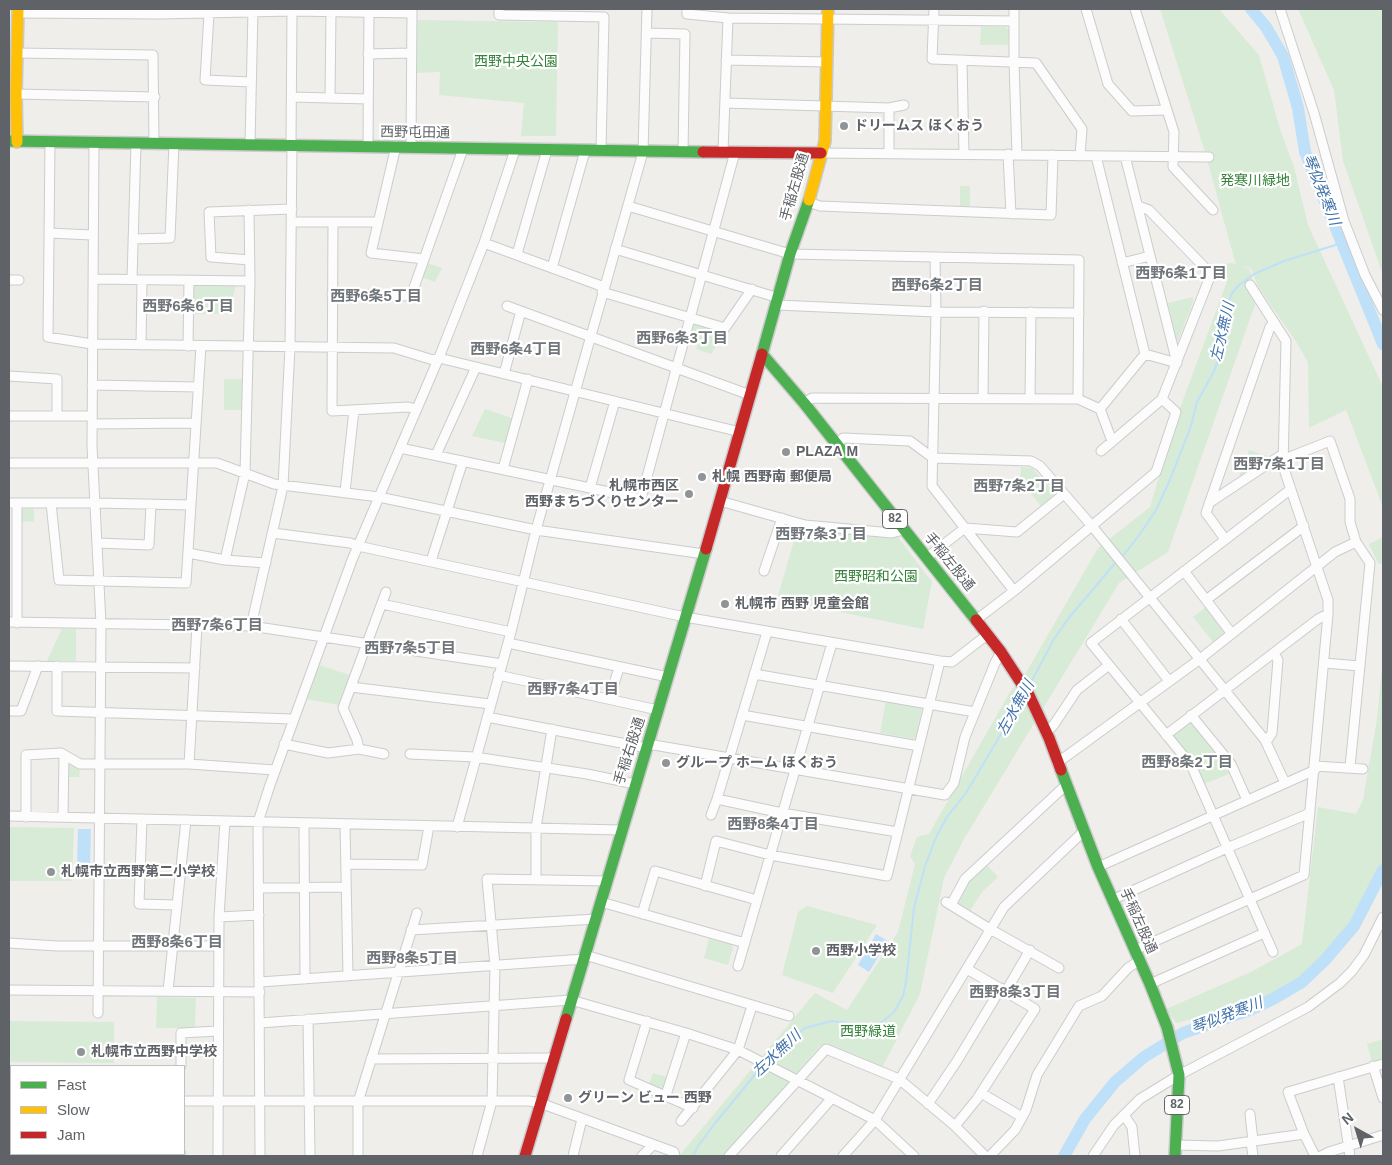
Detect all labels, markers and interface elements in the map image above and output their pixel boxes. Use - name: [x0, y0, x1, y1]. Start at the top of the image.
- park label: 西野中央公園: [474, 54, 558, 70]
- place label: ドリームス ほくおう: [854, 118, 984, 134]
- marker: ドリームス ほくおう: [838, 120, 850, 132]
- street label: 西野屯田通: [380, 124, 450, 142]
- street label: 手稲左股通: [777, 151, 813, 223]
- water label: 琴似発寒川: [1299, 152, 1343, 228]
- park label: 発寒川緑地: [1220, 173, 1290, 189]
- district label: 西野6条1丁目: [1135, 265, 1227, 283]
- district label: 西野6条2丁目: [891, 277, 983, 295]
- district label: 西野6条5丁目: [330, 288, 422, 306]
- district label: 西野6条6丁目: [142, 298, 234, 316]
- water label: 左水無川: [1207, 301, 1239, 363]
- district label: 西野6条3丁目: [636, 330, 728, 348]
- district label: 西野6条4丁目: [470, 341, 562, 359]
- place label: PLAZA M: [796, 444, 858, 460]
- marker: PLAZA M: [780, 446, 792, 458]
- district label: 西野7条1丁目: [1233, 456, 1325, 474]
- place label: 札幌 西野南 郵便局: [712, 469, 832, 485]
- marker: 札幌 西野南 郵便局: [696, 471, 708, 483]
- place label: 札幌市西区 西野まちづくりセンター: [525, 478, 679, 511]
- district label: 西野7条2丁目: [973, 478, 1065, 496]
- marker: 札幌市西区 西野まちづくりセンター: [683, 488, 695, 500]
- road number: 82: [882, 509, 908, 528]
- district label: 西野7条3丁目: [775, 526, 867, 544]
- street label: 手稲左股通: [920, 530, 978, 594]
- park label: 西野昭和公園: [834, 569, 918, 585]
- place label: 札幌市 西野 児童会館: [735, 596, 869, 612]
- marker: 札幌市 西野 児童会館: [719, 598, 731, 610]
- district label: 西野7条6丁目: [171, 617, 263, 635]
- district label: 西野7条5丁目: [364, 640, 456, 658]
- water label: 左水無川: [994, 677, 1038, 739]
- district label: 西野7条4丁目: [527, 681, 619, 699]
- street label: 手稲右股通: [611, 715, 649, 787]
- district label: 西野8条2丁目: [1141, 754, 1233, 772]
- place label: グループ ホーム ほくおう: [676, 755, 838, 771]
- marker: グループ ホーム ほくおう: [660, 757, 672, 769]
- district label: 西野8条4丁目: [727, 816, 819, 834]
- place label: 札幌市立西野第二小学校: [61, 864, 215, 880]
- marker: 札幌市立西野第二小学校: [45, 866, 57, 878]
- street label: 手稲左股通: [1116, 886, 1160, 956]
- district label: 西野8条6丁目: [131, 934, 223, 952]
- place label: 西野小学校: [826, 943, 896, 959]
- marker: 西野小学校: [810, 945, 822, 957]
- district label: 西野8条5丁目: [366, 950, 458, 968]
- district label: 西野8条3丁目: [969, 984, 1061, 1002]
- water label: 琴似発寒川: [1189, 994, 1265, 1038]
- park label: 西野緑道: [840, 1024, 896, 1040]
- water label: 左水無川: [749, 1027, 805, 1081]
- place label: 札幌市立西野中学校: [91, 1044, 217, 1060]
- marker: 札幌市立西野中学校: [75, 1046, 87, 1058]
- legend: [10, 1065, 185, 1155]
- text: Fast: [57, 1076, 86, 1093]
- place label: グリーン ビュー 西野: [578, 1090, 712, 1106]
- marker: グリーン ビュー 西野: [562, 1092, 574, 1104]
- road number: 82: [1164, 1096, 1190, 1114]
- text: Slow: [57, 1101, 90, 1118]
- north arrow: [1332, 1105, 1382, 1155]
- text: N: [1339, 1109, 1357, 1128]
- text: Jam: [57, 1126, 85, 1143]

